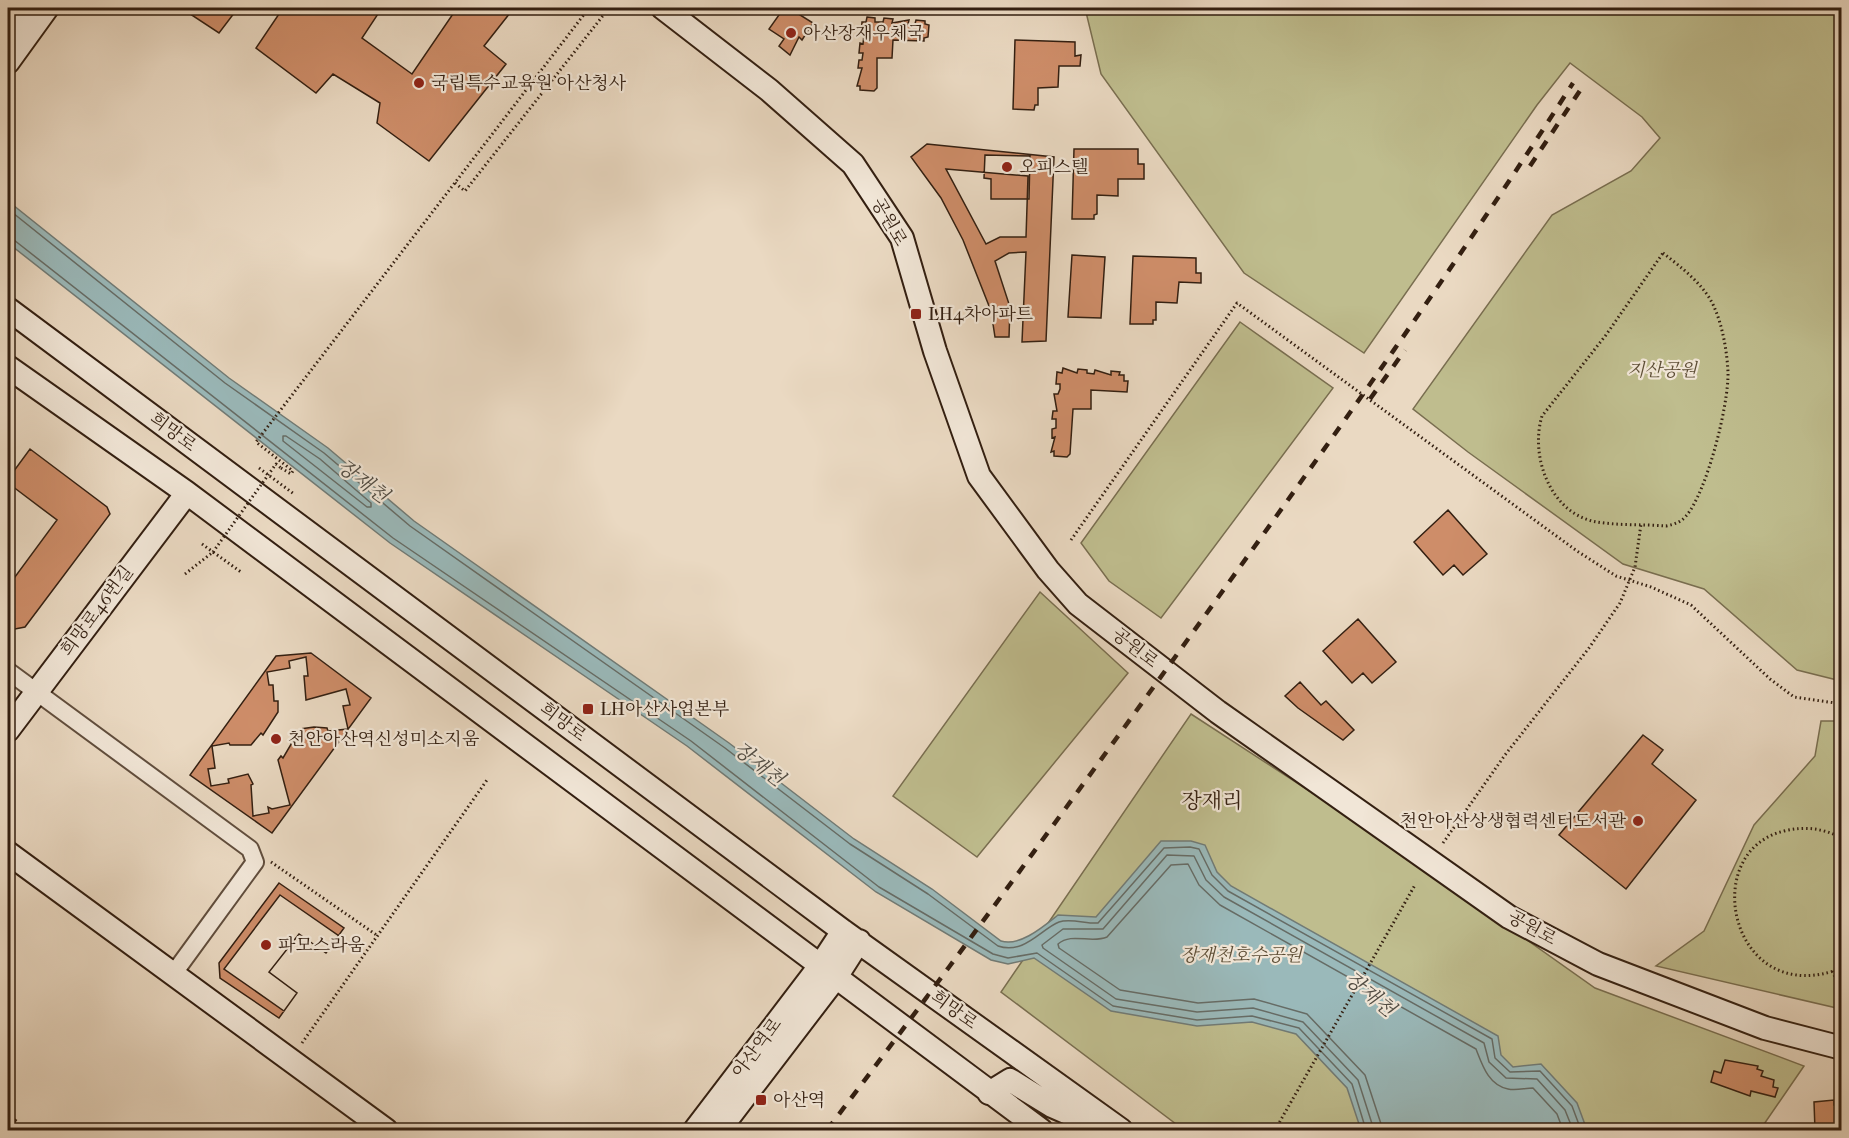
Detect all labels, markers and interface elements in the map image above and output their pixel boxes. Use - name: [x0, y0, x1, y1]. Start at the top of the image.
- place label: 아산장재우체국: [803, 23, 925, 44]
- marker: 아산장재우체국: [784, 26, 798, 40]
- place label: 국립특수교육원 아산청사: [431, 73, 627, 94]
- marker: 국립특수교육원 아산청사: [412, 76, 426, 90]
- place label: 오피스텔: [1019, 157, 1089, 178]
- marker: 오피스텔: [1000, 160, 1014, 174]
- street label: 공원로: [867, 194, 911, 250]
- place label: LH4차아파트: [928, 304, 1034, 325]
- marker: LH4차아파트: [909, 307, 923, 321]
- park label: 지산공원: [1627, 360, 1698, 381]
- street label: 희망로: [146, 408, 200, 456]
- water label: 장재천: [333, 454, 394, 509]
- street label: 희망로46번길: [56, 562, 138, 660]
- street label: 공원로: [1108, 624, 1162, 672]
- street label: 희망로: [536, 698, 590, 746]
- place label: LH아산사업본부: [600, 699, 729, 720]
- marker: LH아산사업본부: [581, 702, 595, 716]
- place label: 천안아산역신성미소지움: [288, 729, 480, 750]
- marker: 천안아산역신성미소지움: [269, 732, 283, 746]
- water label: 장재천: [729, 737, 790, 792]
- district label: 장재리: [1182, 789, 1242, 813]
- place label: 천안아산상생협력센터도서관: [1400, 811, 1627, 832]
- marker: 천안아산상생협력센터도서관: [1631, 814, 1645, 828]
- street label: 공원로: [1504, 906, 1560, 950]
- place label: 파모스라움: [278, 935, 366, 956]
- marker: 파모스라움: [259, 938, 273, 952]
- park label: 장재천호수공원: [1180, 945, 1303, 966]
- water label: 장재천: [1340, 967, 1401, 1022]
- street label: 희망로: [927, 986, 981, 1034]
- street label: 아산역로: [728, 1014, 786, 1082]
- place label: 아산역: [773, 1090, 825, 1111]
- marker: 아산역: [754, 1093, 768, 1107]

